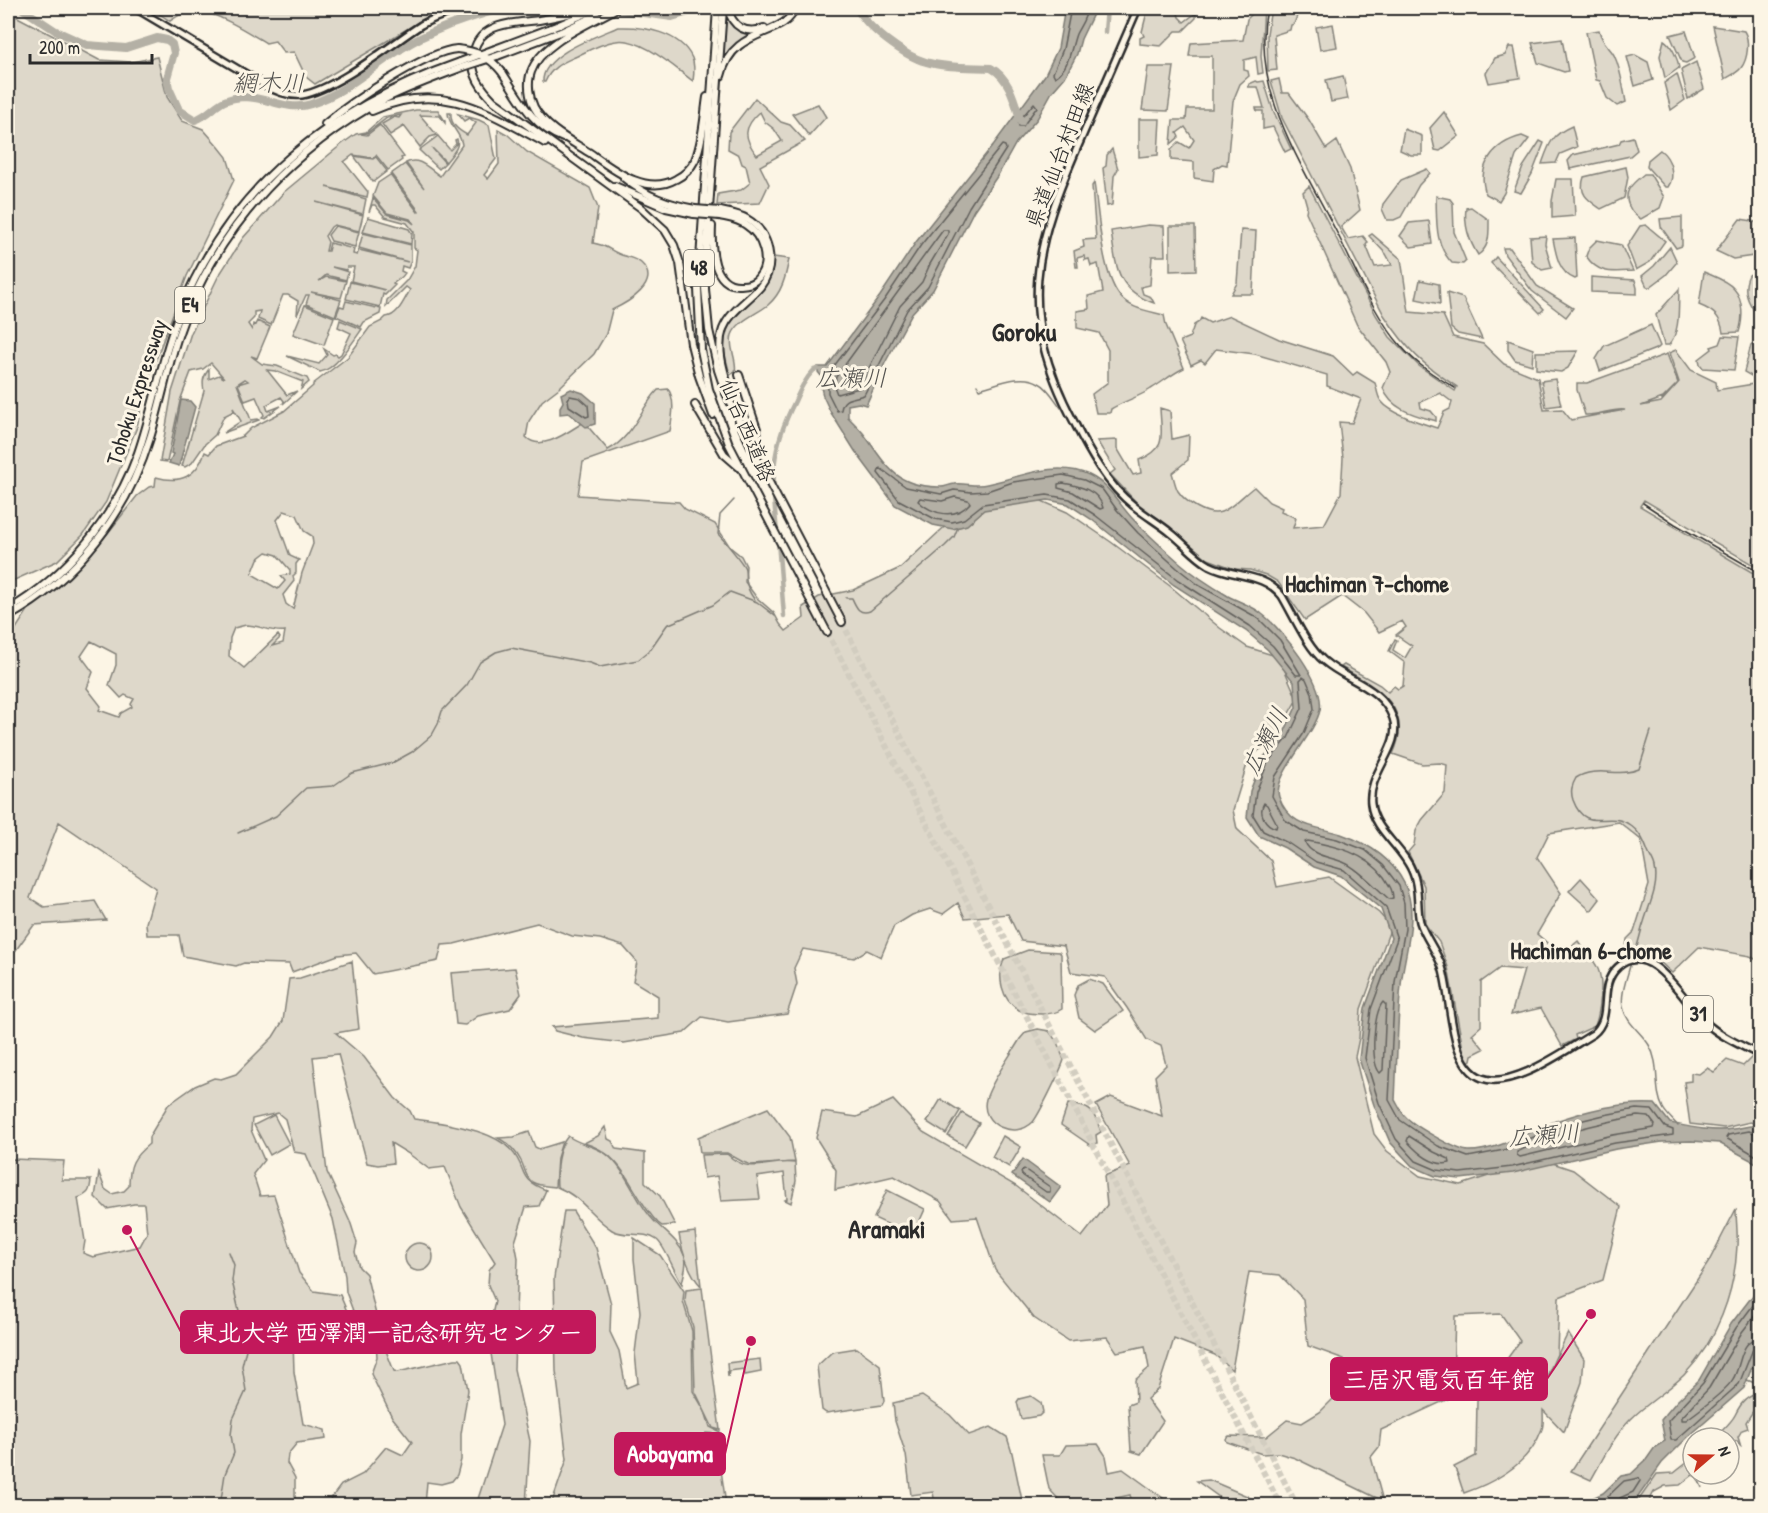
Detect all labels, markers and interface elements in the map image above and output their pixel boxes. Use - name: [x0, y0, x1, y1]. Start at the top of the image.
- scale bar: [30, 27, 152, 65]
- text: 200 m: [39, 35, 80, 60]
- water label: 網木川: [233, 66, 305, 98]
- street label: 県道仙台村田線: [1017, 78, 1101, 232]
- road number: 48: [684, 250, 714, 286]
- road number: E4: [175, 287, 205, 323]
- district label: Goroku: [992, 314, 1057, 349]
- street label: Tohoku Expressway: [98, 315, 174, 469]
- water label: 広瀬川: [815, 361, 887, 393]
- street label: 仙台西道路: [713, 374, 783, 486]
- district label: Hachiman 7-chome: [1285, 567, 1449, 599]
- water label: 広瀬川: [1234, 701, 1295, 780]
- district label: Hachiman 6-chome: [1510, 934, 1672, 966]
- road number: 31: [1683, 996, 1713, 1032]
- water label: 広瀬川: [1507, 1116, 1581, 1152]
- district label: Aramaki: [848, 1211, 926, 1246]
- callout: 東北大学 西澤潤一記念研究センター: [181, 1311, 595, 1353]
- text: 東北大学 西澤潤一記念研究センター: [193, 1316, 583, 1348]
- callout: 三居沢電気百年館: [1331, 1358, 1547, 1400]
- text: 三居沢電気百年館: [1343, 1363, 1535, 1395]
- north arrow: [1681, 1426, 1741, 1486]
- callout: Aobayama: [615, 1433, 725, 1475]
- text: Aobayama: [627, 1437, 714, 1470]
- text: N: [1713, 1443, 1737, 1459]

